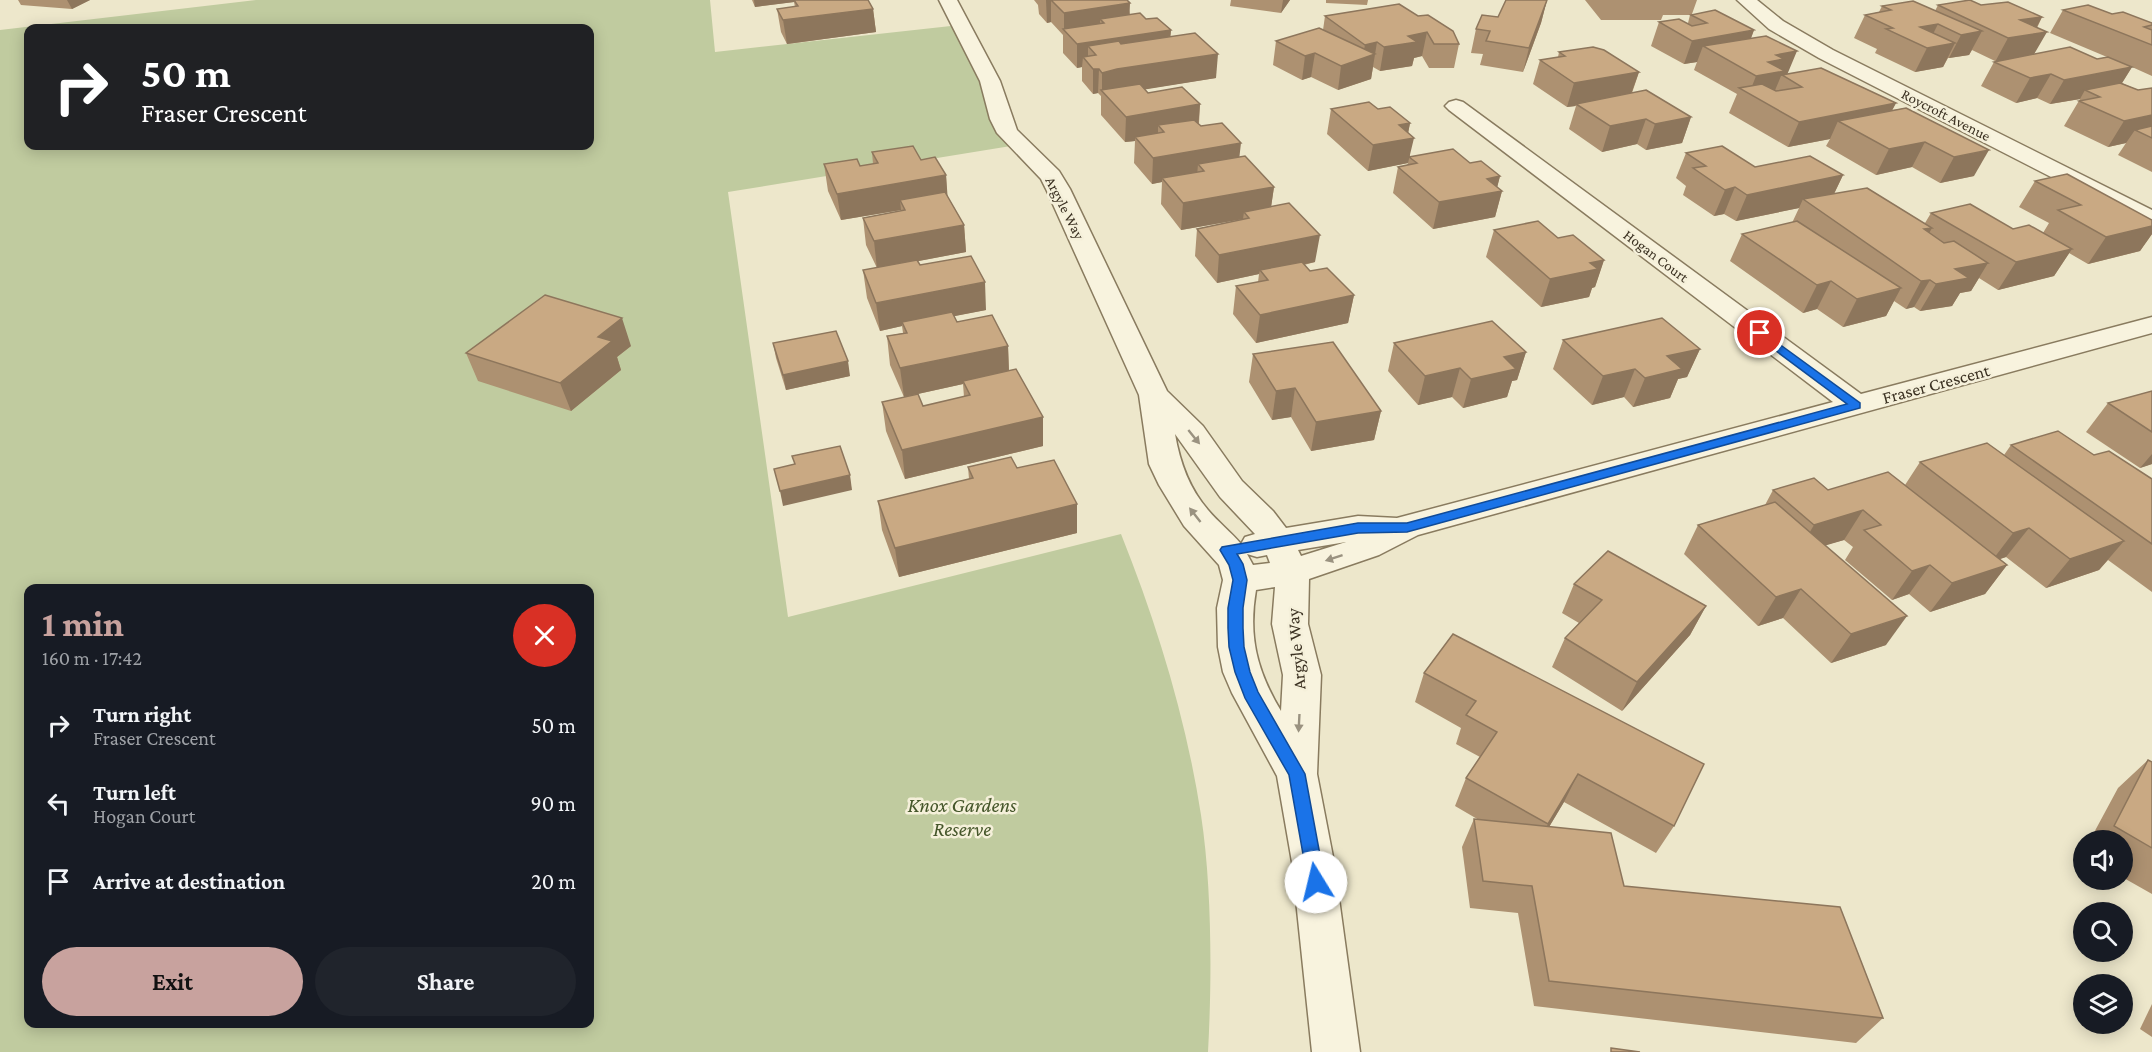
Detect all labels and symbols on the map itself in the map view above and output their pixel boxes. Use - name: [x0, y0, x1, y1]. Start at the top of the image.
- street label: Roycroft Avenue: [1899, 86, 1993, 145]
- street label: Argyle Way: [1042, 174, 1088, 242]
- street label: Hogan Court: [1620, 227, 1692, 287]
- pin: [1734, 307, 1785, 358]
- street label: Fraser Crescent: [1880, 360, 1993, 408]
- one-way arrow: [1188, 429, 1200, 444]
- one-way arrow: [1189, 508, 1201, 523]
- one-way arrow: [1325, 554, 1343, 563]
- street label: Argyle Way: [1282, 607, 1310, 691]
- one-way arrow: [1295, 714, 1304, 733]
- park label: Knox Gardens Reserve: [907, 793, 1017, 841]
- position arrow: [1284, 850, 1348, 914]

